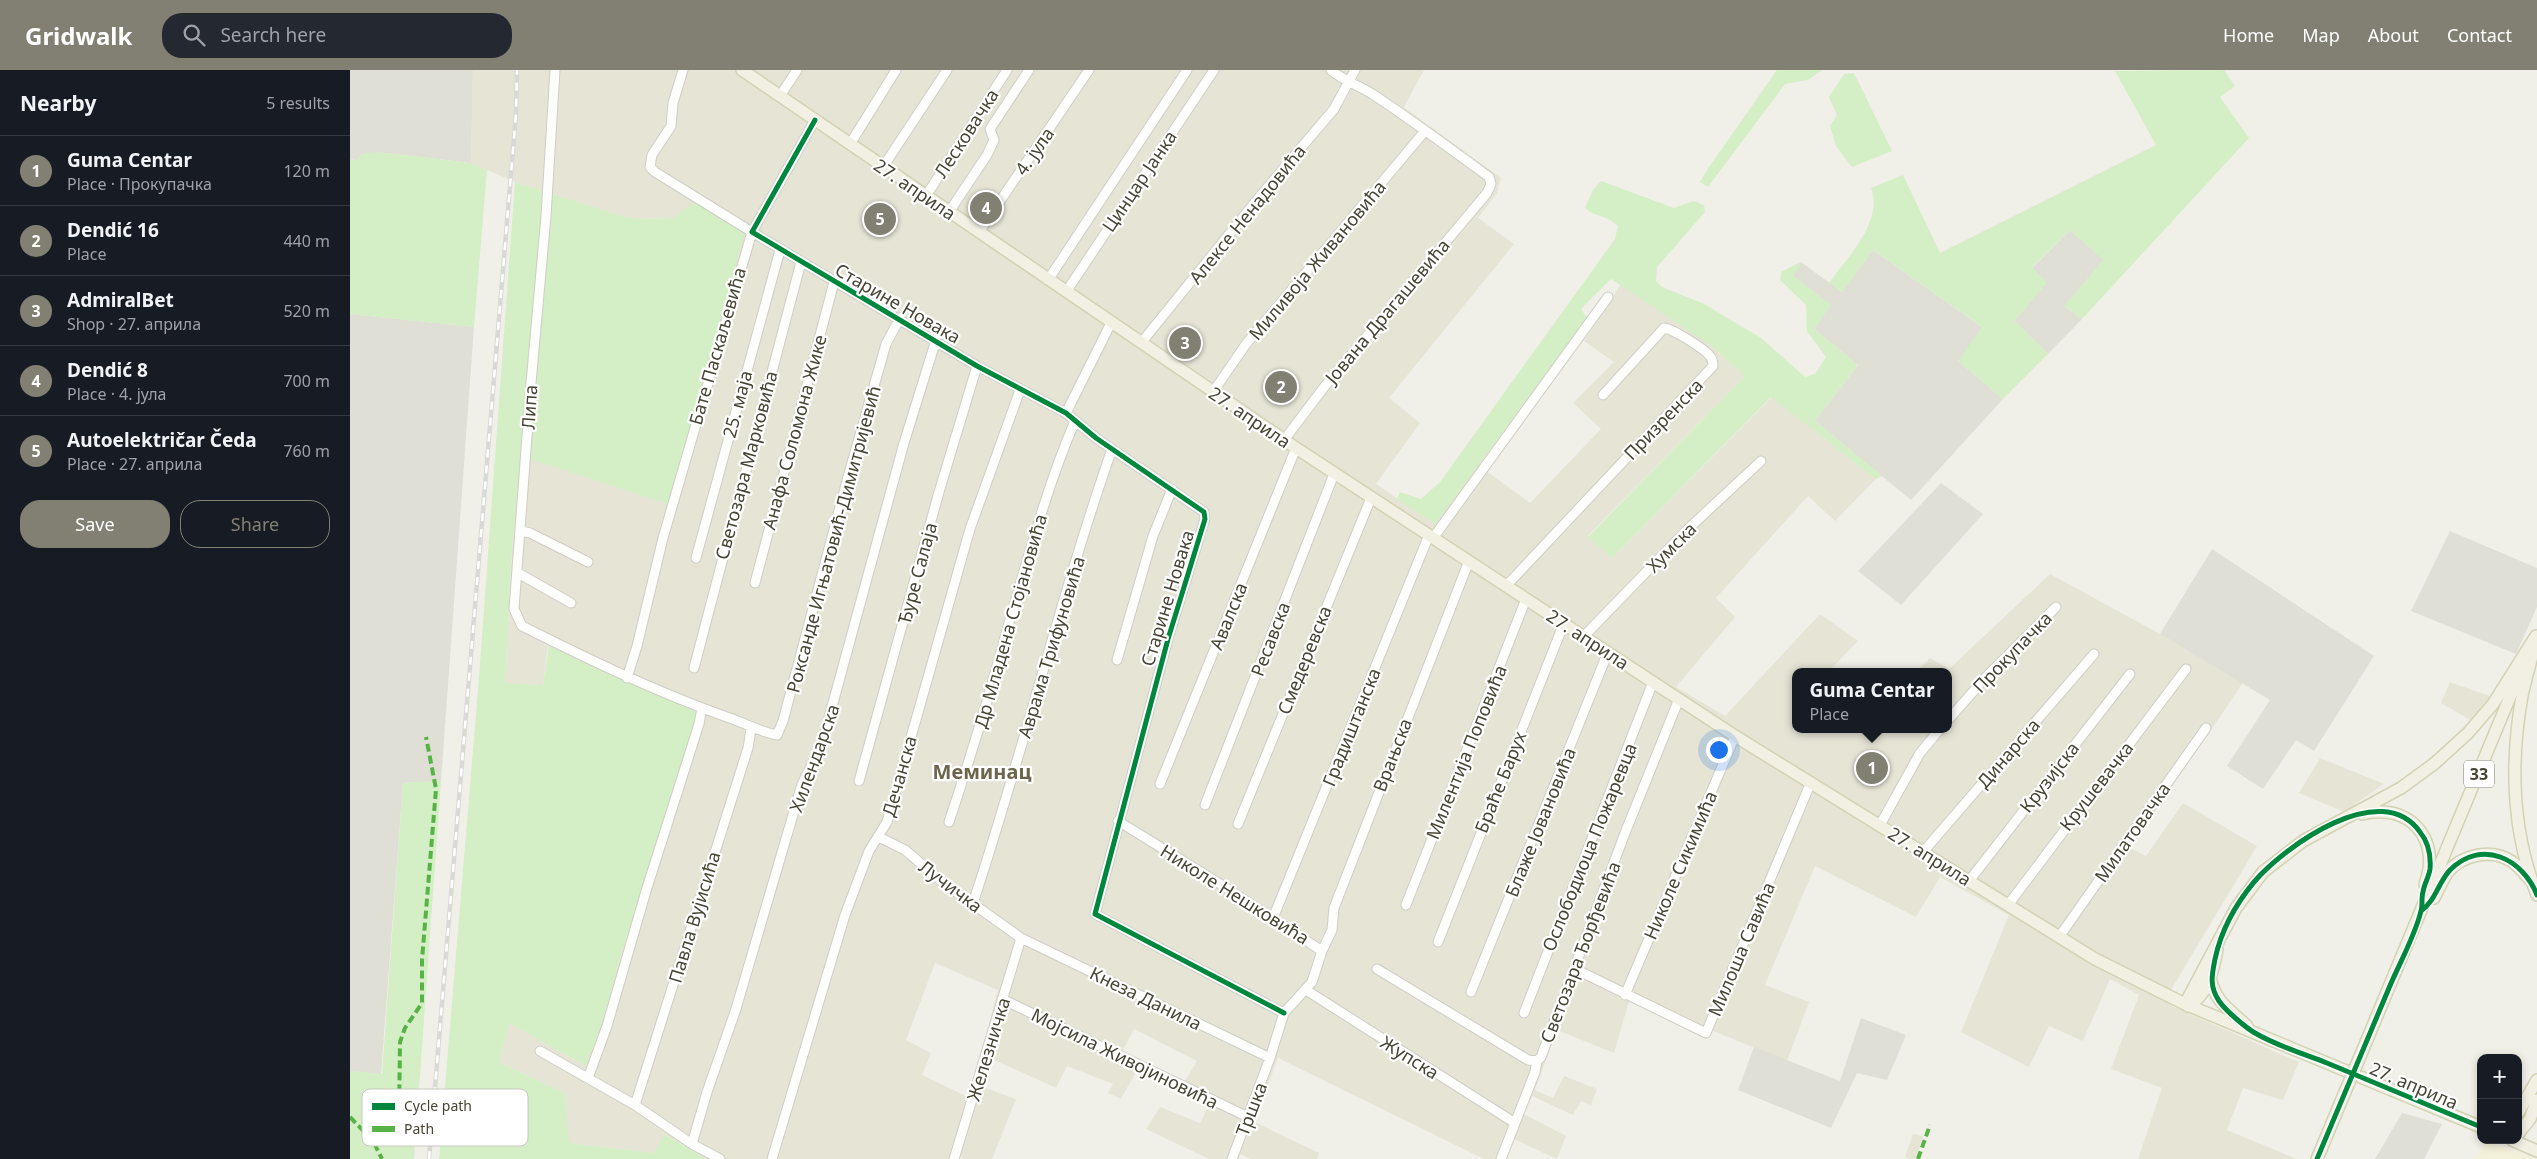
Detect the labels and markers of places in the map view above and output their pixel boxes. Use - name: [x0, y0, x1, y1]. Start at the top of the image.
- pin: 4: [970, 189, 1002, 227]
- pin: 5: [864, 200, 896, 238]
- pin: 3: [1169, 324, 1201, 362]
- pin: 2: [1265, 368, 1297, 406]
- pin: 1: [1856, 749, 1888, 787]

